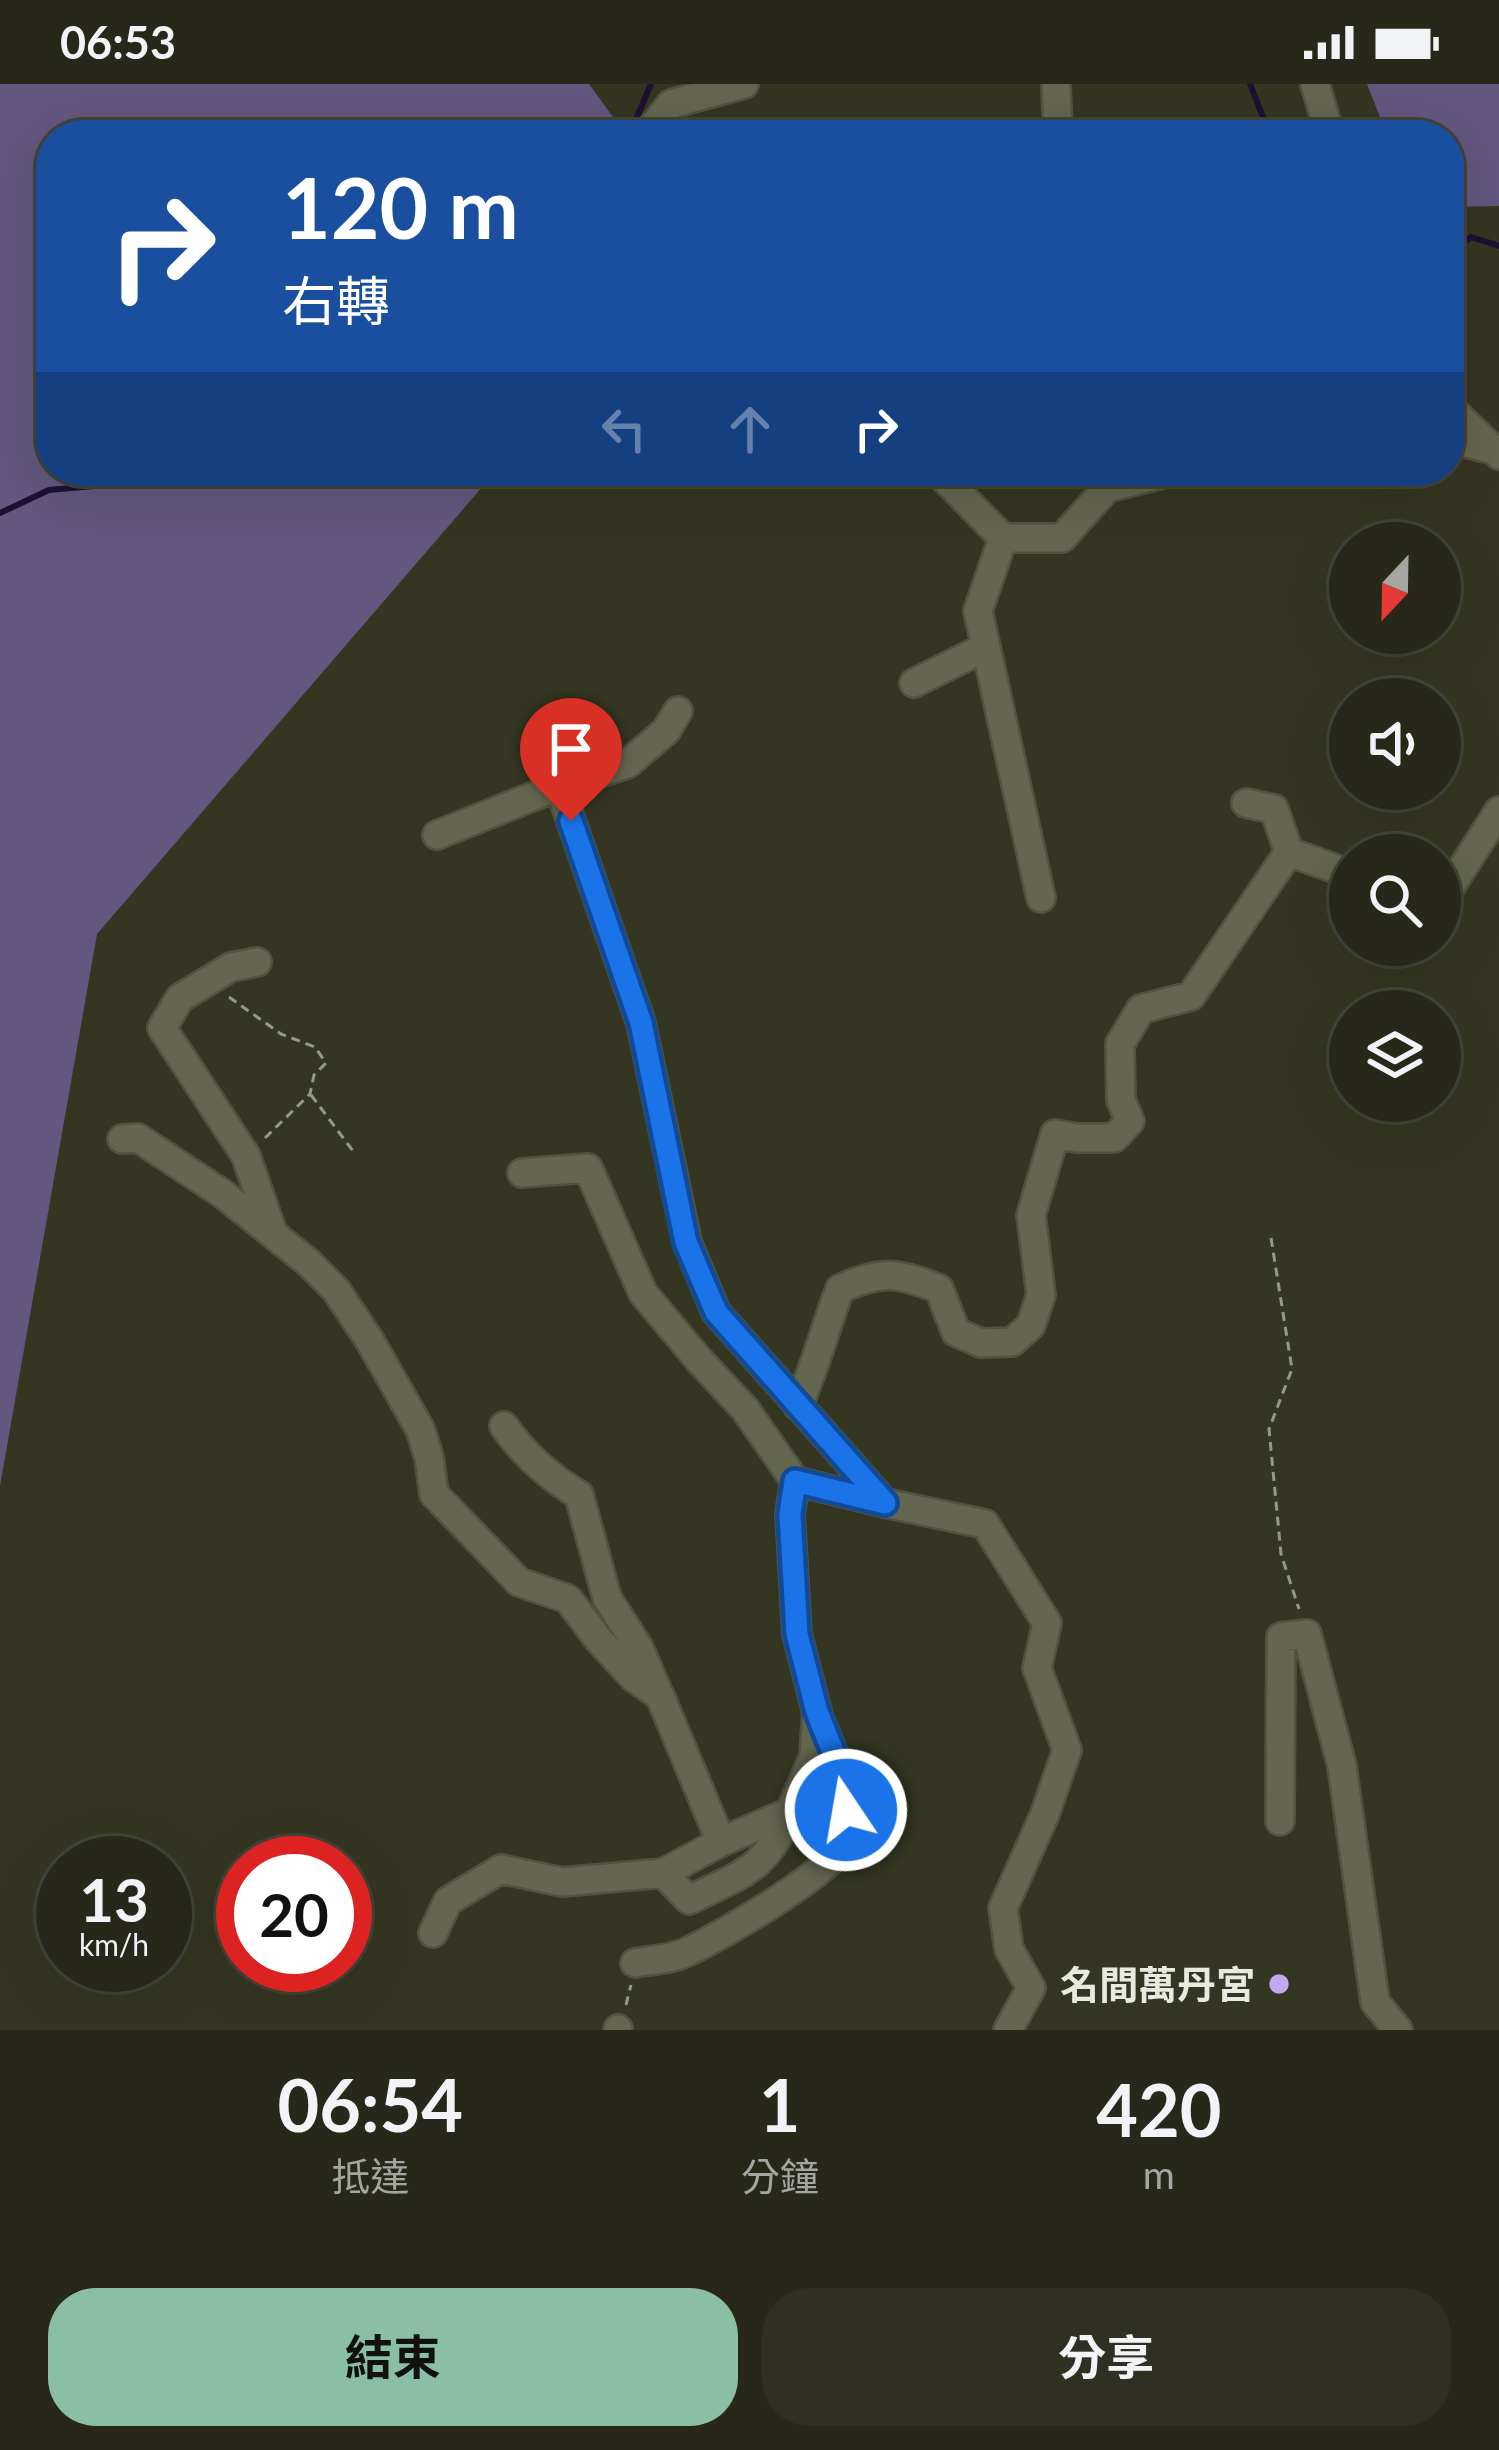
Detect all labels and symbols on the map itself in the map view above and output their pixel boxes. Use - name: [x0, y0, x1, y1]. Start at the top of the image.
- north arrow: [1329, 522, 1461, 654]
- pin: [520, 698, 622, 821]
- position arrow: [783, 1747, 909, 1873]
- speed limit sign: 20: [216, 1836, 372, 1992]
- place label: 名間萬丹宮: [1060, 1961, 1255, 2007]
- marker: 名間萬丹宮: [1266, 1971, 1292, 1997]

